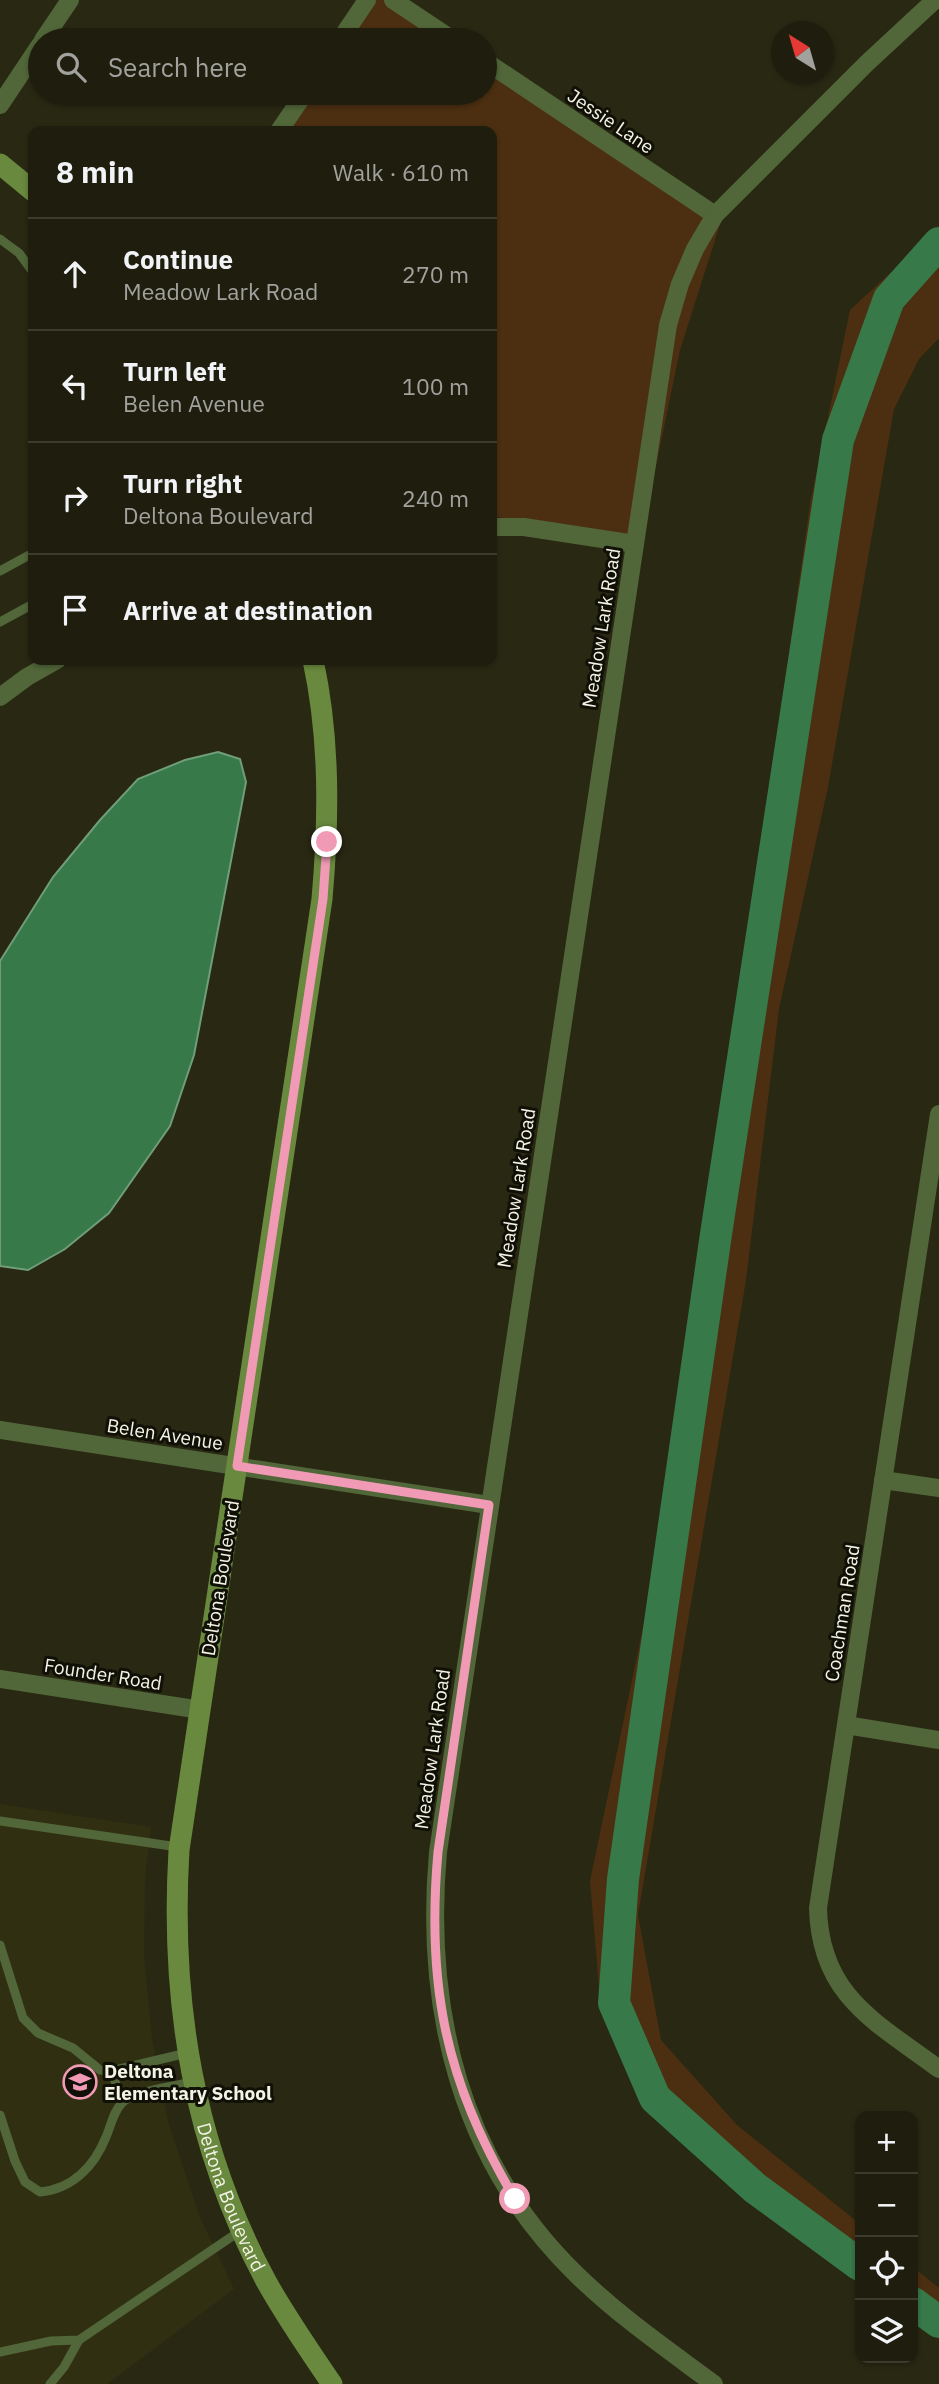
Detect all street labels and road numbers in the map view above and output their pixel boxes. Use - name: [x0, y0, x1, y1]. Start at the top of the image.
- street label: Jessie Lane: [563, 83, 659, 159]
- street label: Meadow Lark Road: [577, 546, 625, 710]
- street label: Meadow Lark Road: [492, 1106, 540, 1270]
- street label: Belen Avenue: [105, 1413, 225, 1455]
- street label: Deltona Boulevard: [196, 1498, 244, 1658]
- street label: Coachman Road: [819, 1543, 865, 1683]
- street label: Founder Road: [42, 1653, 164, 1695]
- street label: Meadow Lark Road: [409, 1667, 455, 1831]
- street label: Deltona Boulevard: [192, 2120, 271, 2275]

